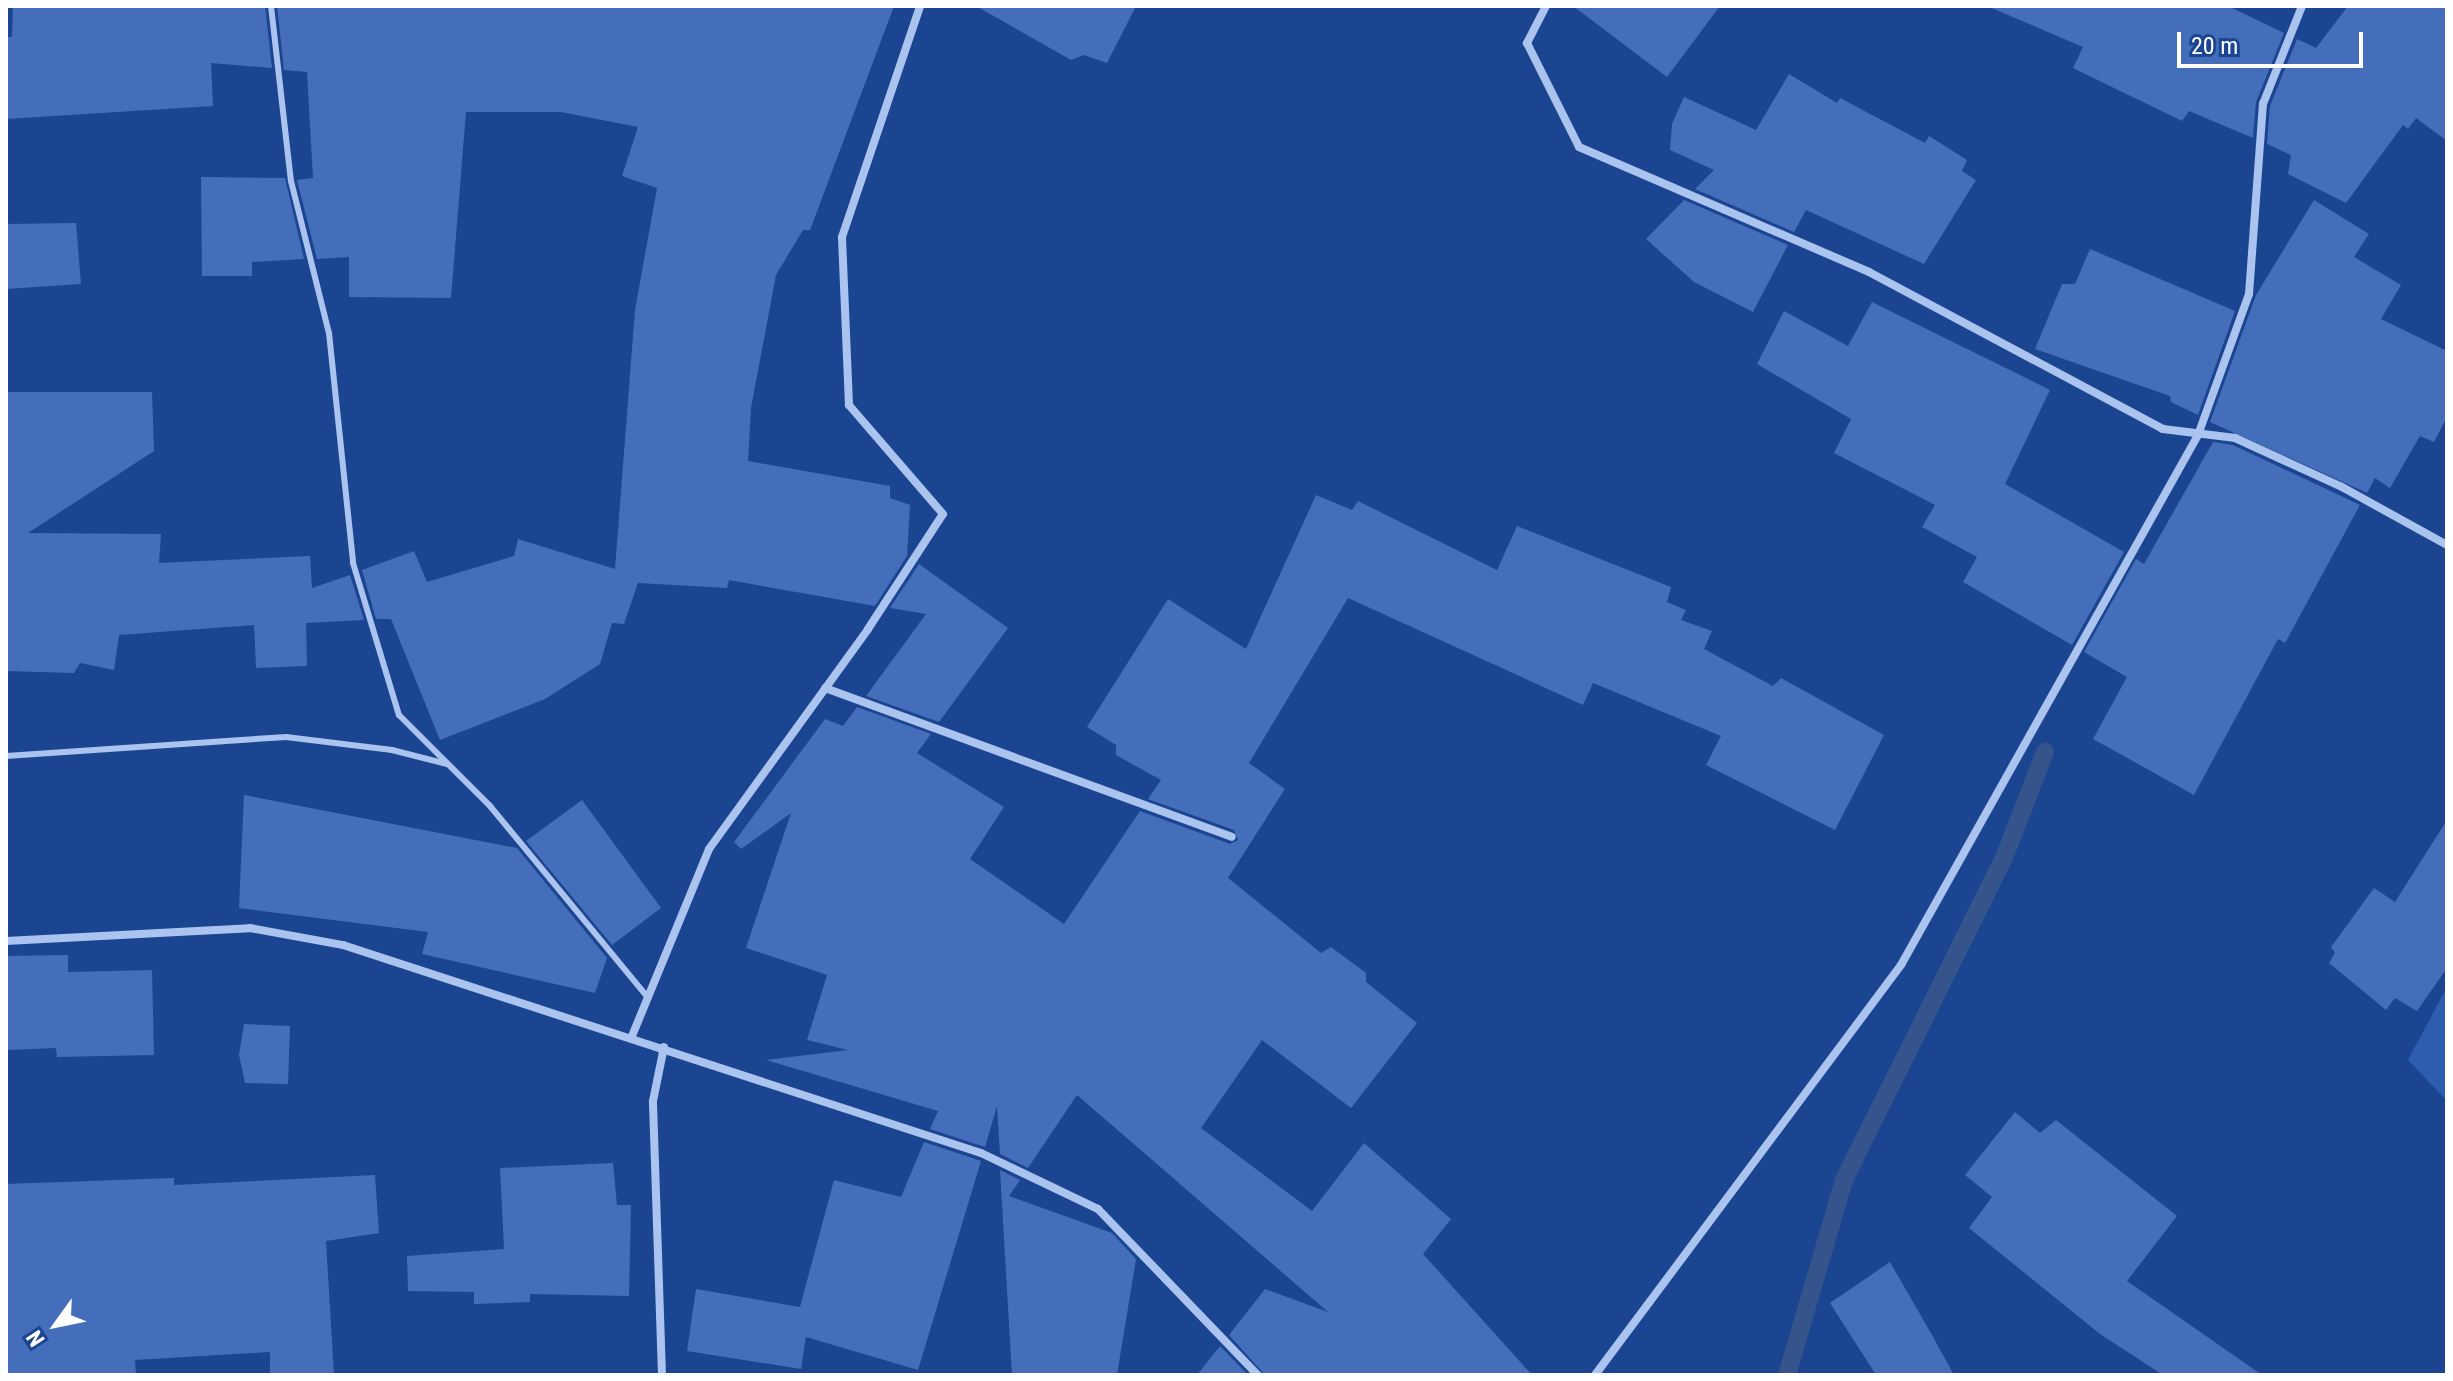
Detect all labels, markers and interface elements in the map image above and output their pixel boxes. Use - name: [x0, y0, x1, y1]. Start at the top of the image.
- scale bar: [2181, 16, 2367, 66]
- text: 20 m: [2191, 32, 2238, 60]
- north arrow: [16, 1285, 96, 1365]
- text: N: [21, 1326, 50, 1351]

